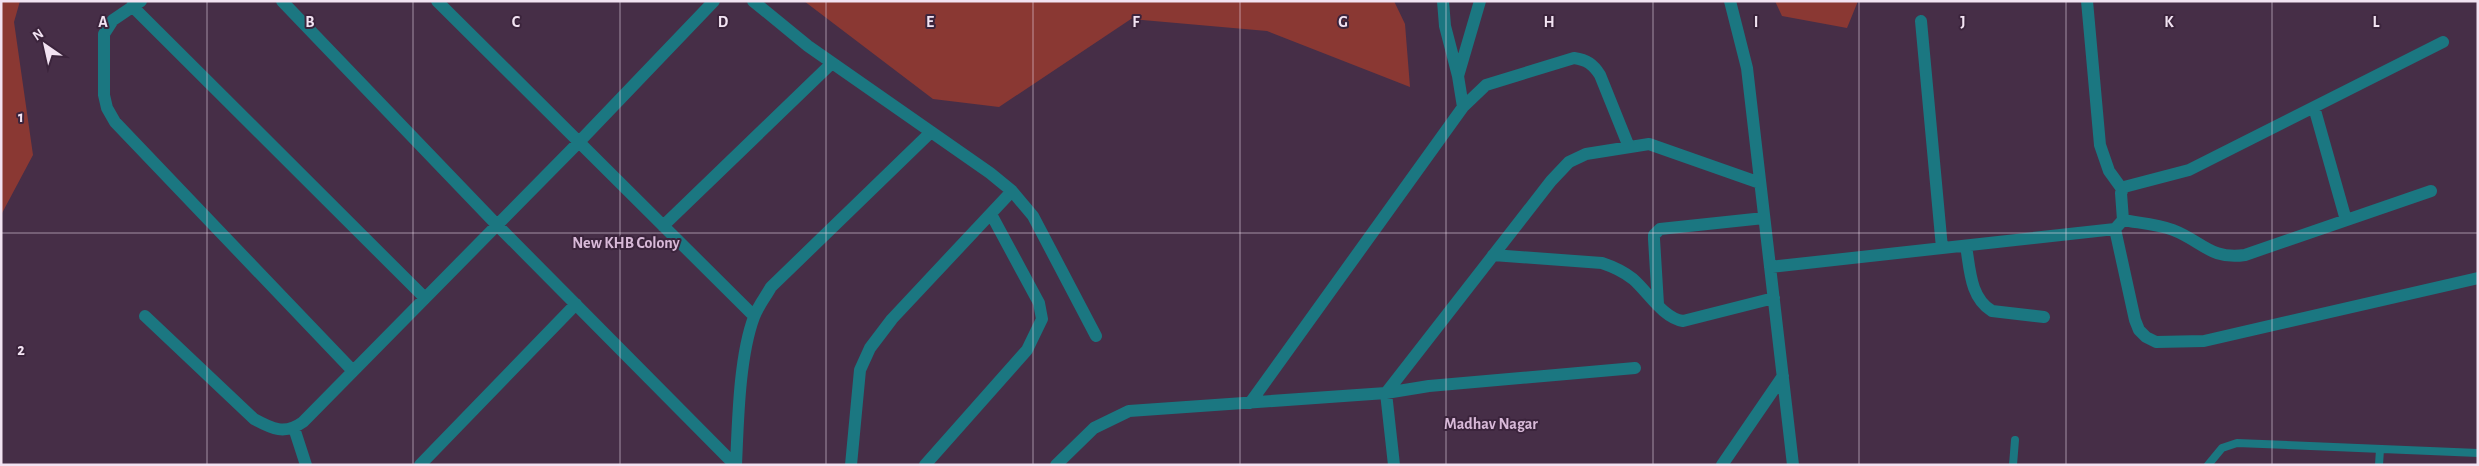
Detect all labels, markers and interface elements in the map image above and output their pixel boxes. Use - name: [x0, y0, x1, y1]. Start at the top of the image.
- text: A: [98, 14, 108, 30]
- text: B: [305, 14, 315, 30]
- text: C: [512, 14, 521, 30]
- text: D: [718, 14, 729, 30]
- text: E: [926, 14, 934, 30]
- text: F: [1132, 14, 1140, 30]
- text: G: [1338, 14, 1348, 30]
- text: H: [1543, 14, 1555, 30]
- text: I: [1754, 14, 1758, 30]
- text: J: [1960, 14, 1966, 30]
- text: K: [2164, 14, 2174, 30]
- text: L: [2373, 14, 2380, 30]
- north arrow: [20, 20, 70, 70]
- text: N: [30, 27, 46, 44]
- text: 1: [18, 109, 24, 125]
- district label: New KHB Colony: [572, 235, 681, 252]
- text: 2: [17, 342, 25, 358]
- district label: Madhav Nagar: [1444, 416, 1538, 432]

